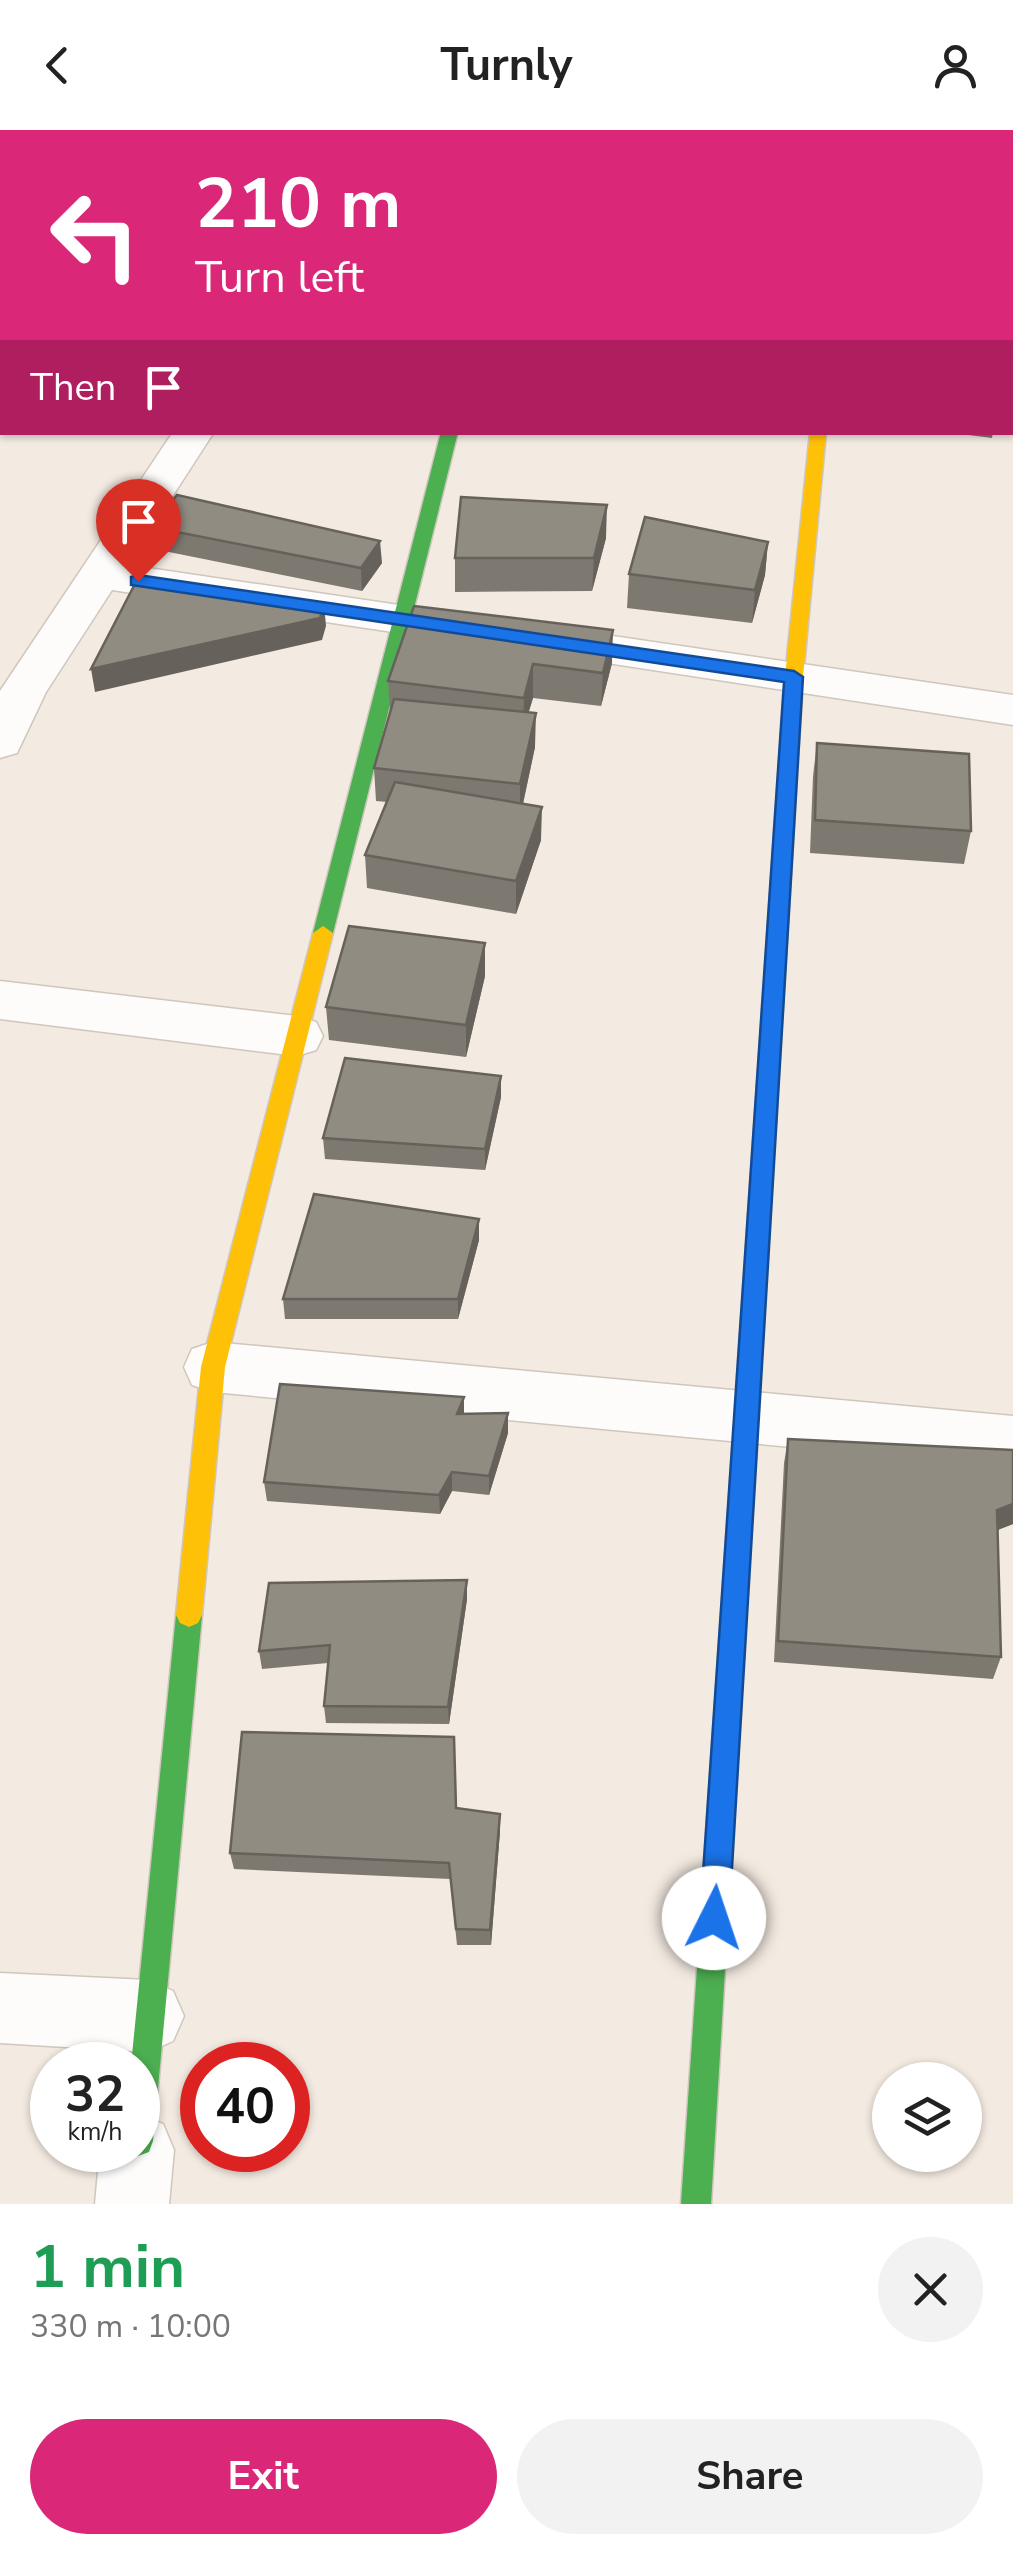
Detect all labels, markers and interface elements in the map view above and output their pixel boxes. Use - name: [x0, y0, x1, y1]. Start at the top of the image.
- text: Turnly: [440, 35, 573, 96]
- icon: back: [30, 38, 85, 93]
- icon: person: [928, 38, 983, 93]
- text: 210 m: [195, 156, 401, 252]
- icon: left: [30, 170, 160, 300]
- text: Turn left: [195, 247, 364, 308]
- icon: arrive: [136, 360, 191, 415]
- text: Then: [30, 362, 116, 413]
- pin: [96, 479, 181, 582]
- icon: arrive: [111, 494, 166, 549]
- position arrow: [662, 1866, 766, 1970]
- speed limit sign: 40: [180, 2042, 310, 2172]
- text: 32: [65, 2060, 125, 2129]
- map controls: [872, 2062, 982, 2172]
- button: layers: [872, 2062, 982, 2172]
- text: km/h: [67, 2115, 123, 2149]
- text: 1 min: [30, 2226, 185, 2308]
- button: close: [878, 2237, 983, 2342]
- text: 330 m · 10:00: [30, 2305, 231, 2348]
- button: Exit: [30, 2419, 497, 2534]
- button: Share: [517, 2419, 983, 2534]

